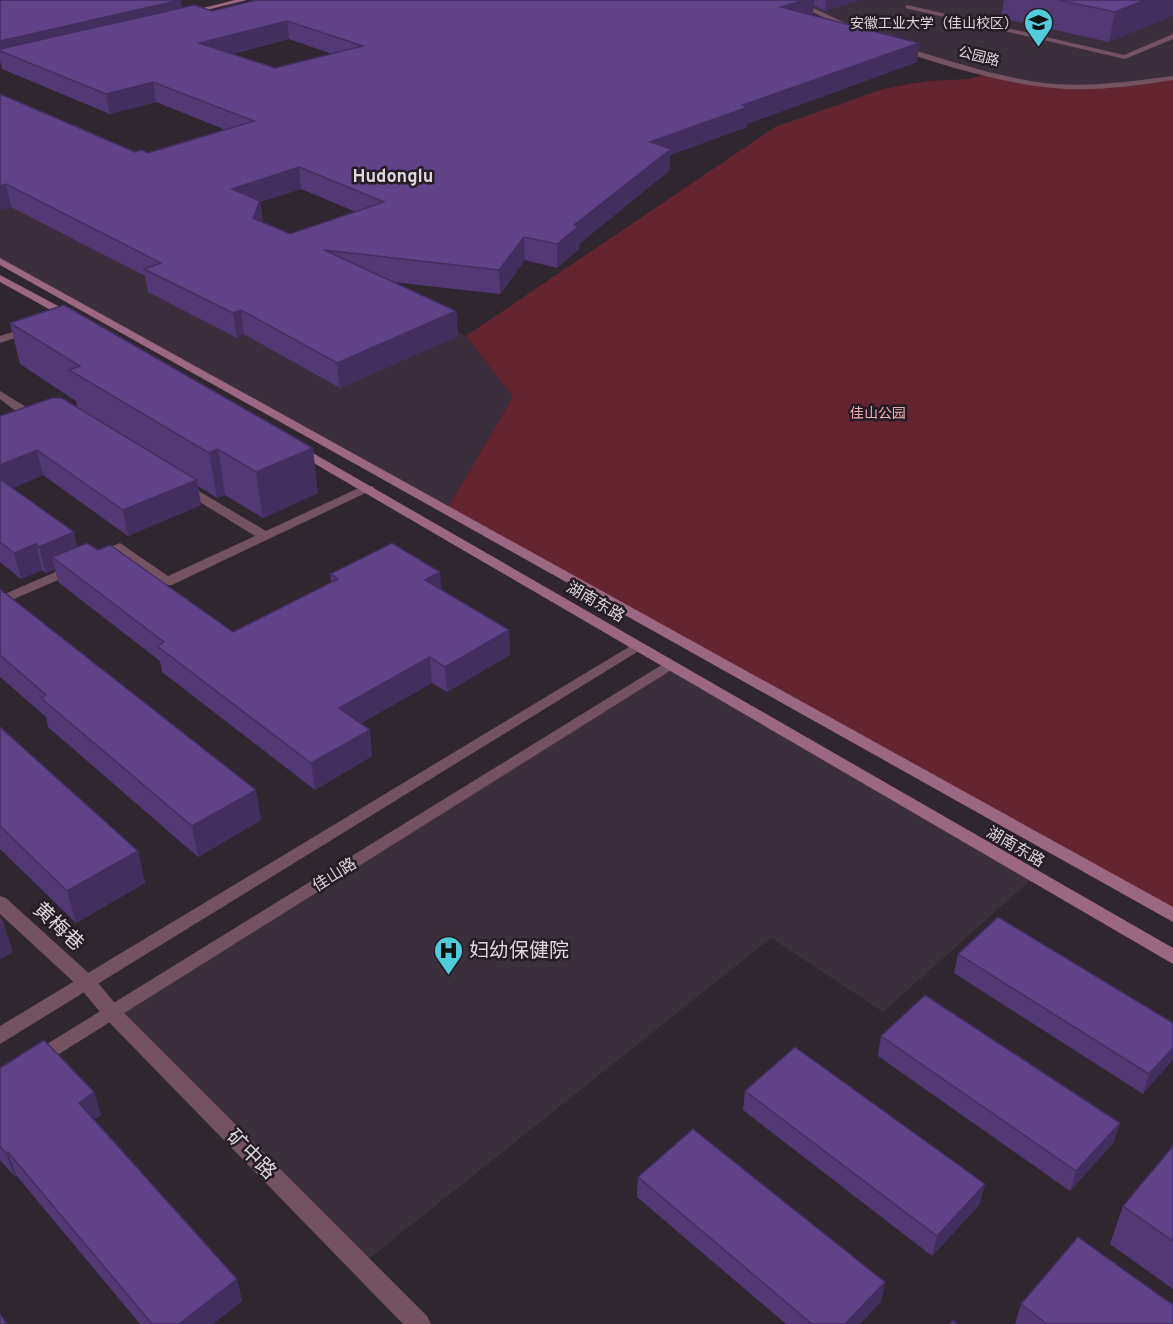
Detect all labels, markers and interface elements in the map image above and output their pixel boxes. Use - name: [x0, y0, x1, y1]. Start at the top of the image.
- school or university icon: 安徽工业大学（佳山校区）: [1023, 7, 1055, 49]
- place label: 安徽工业大学（佳山校区）: [850, 15, 1018, 33]
- street label: 公园路: [956, 44, 1001, 71]
- district label: Hudonglu: [353, 166, 433, 189]
- park label: 佳山公园: [850, 406, 906, 423]
- street label: 湖南东路: [562, 578, 628, 627]
- street label: 湖南东路: [982, 823, 1048, 872]
- street label: 佳山路: [309, 854, 361, 897]
- street label: 黄梅巷: [27, 897, 88, 957]
- hospital icon: 妇幼保健院: [432, 934, 464, 976]
- place label: 妇幼保健院: [469, 939, 569, 965]
- street label: 矿中路: [220, 1125, 281, 1186]

